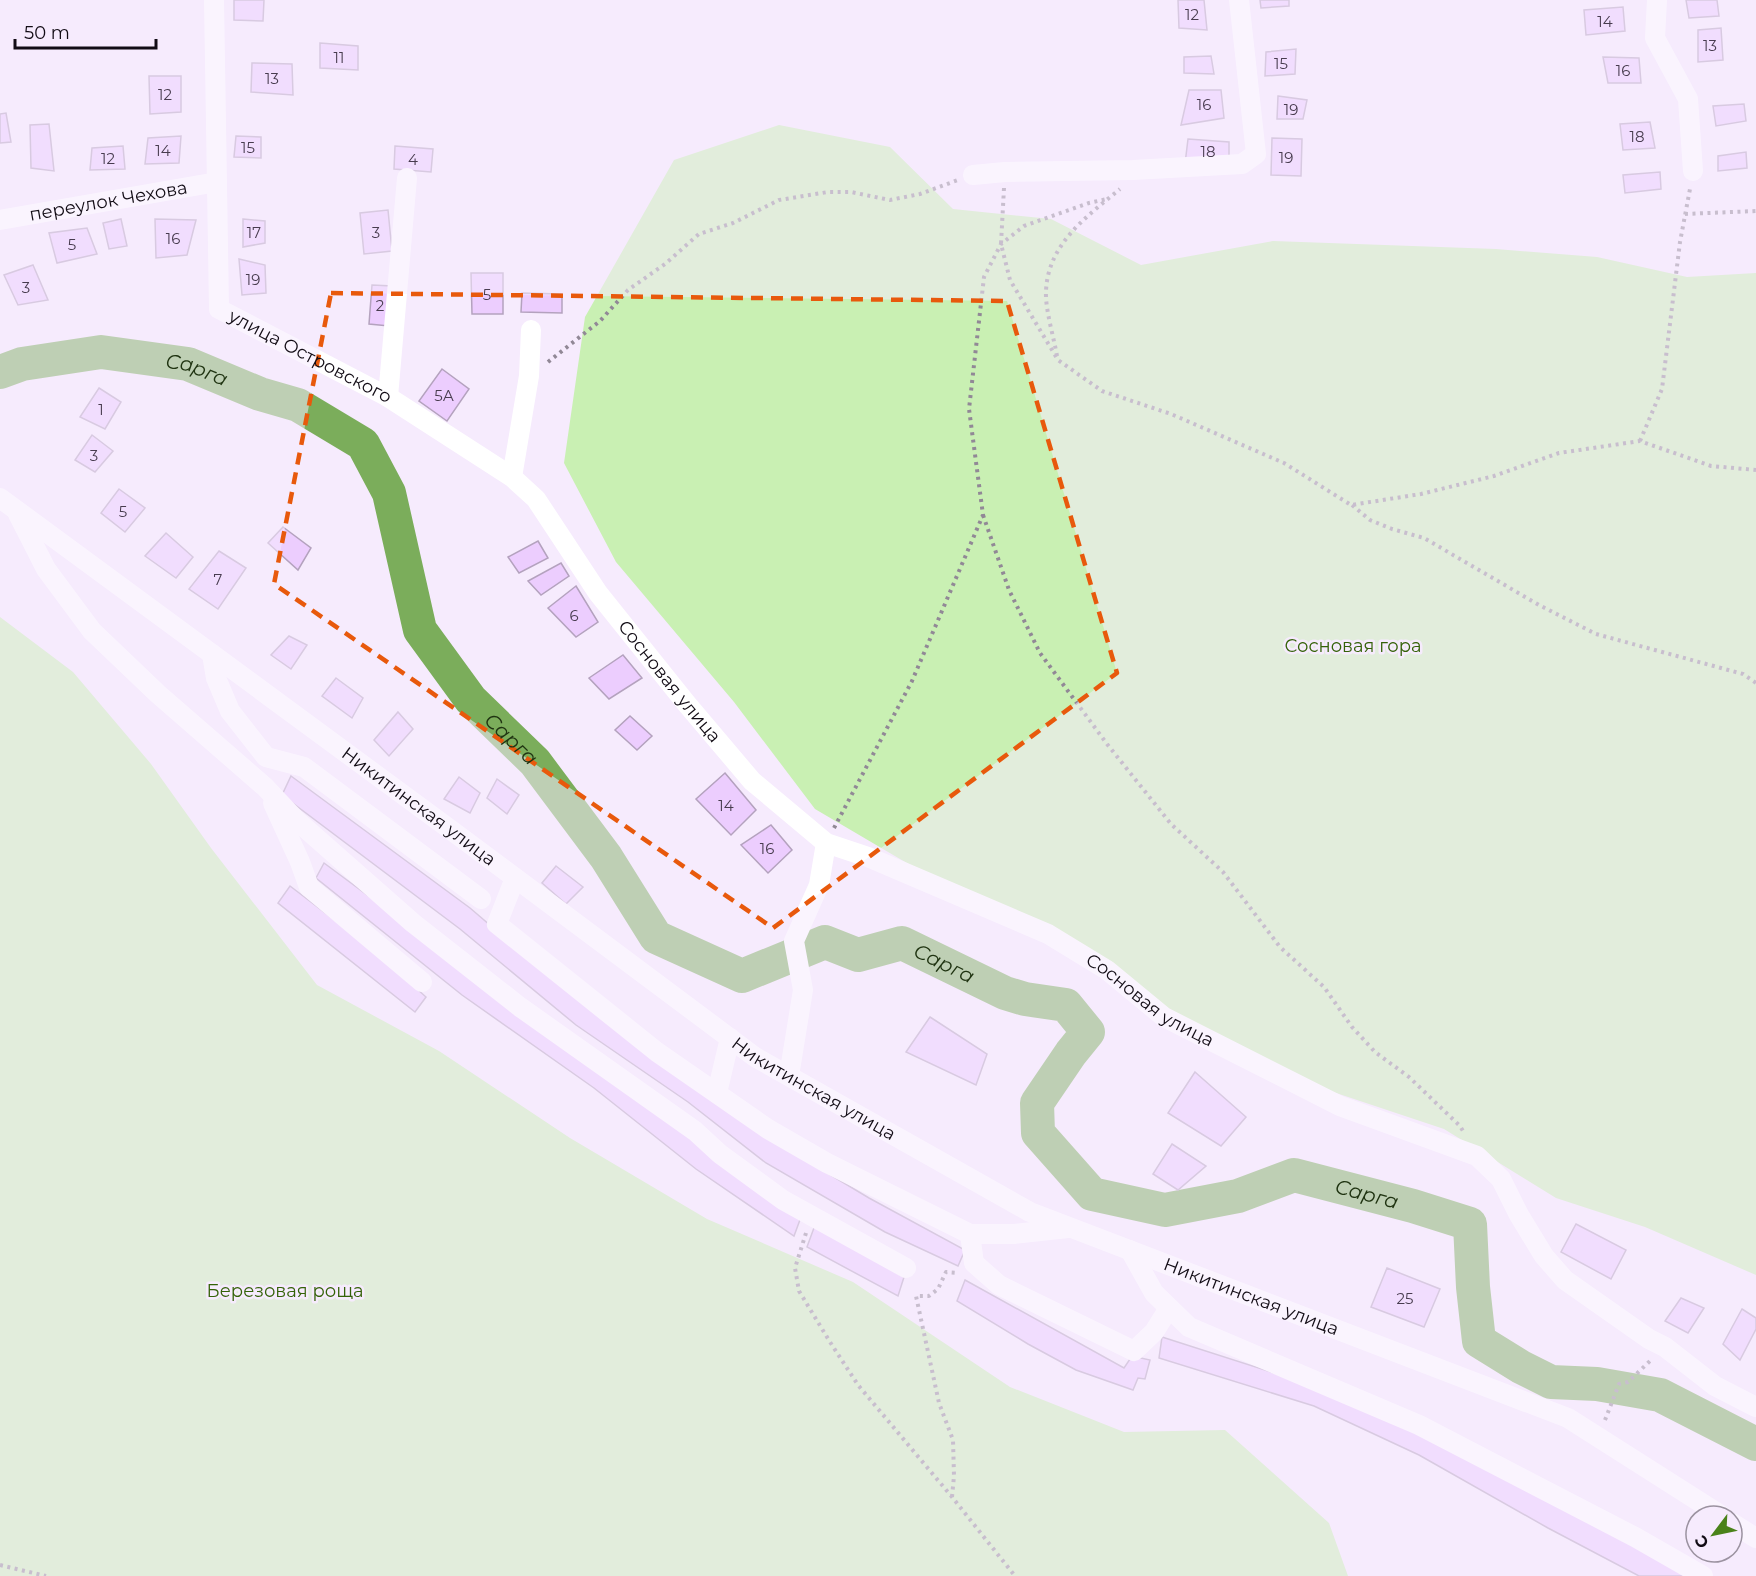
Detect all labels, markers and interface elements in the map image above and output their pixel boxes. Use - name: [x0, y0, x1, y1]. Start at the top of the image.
- house number: 12: [1185, 5, 1199, 24]
- scale bar: [15, 12, 156, 50]
- house number: 14: [1597, 12, 1613, 31]
- text: 50 m: [24, 22, 70, 44]
- house number: 13: [1703, 36, 1717, 55]
- house number: 11: [334, 48, 344, 67]
- house number: 15: [1274, 54, 1288, 73]
- house number: 16: [1616, 61, 1630, 80]
- house number: 13: [265, 69, 279, 88]
- house number: 12: [158, 85, 172, 104]
- house number: 16: [1197, 95, 1211, 114]
- house number: 19: [1284, 100, 1298, 119]
- house number: 18: [1630, 127, 1645, 146]
- house number: 15: [241, 138, 255, 157]
- house number: 14: [155, 141, 171, 160]
- house number: 18: [1201, 142, 1216, 161]
- house number: 19: [1279, 148, 1293, 167]
- house number: 12: [101, 149, 115, 168]
- house number: 4: [408, 150, 418, 169]
- street label: переулок Чехова: [28, 176, 189, 226]
- house number: 17: [247, 223, 261, 242]
- house number: 3: [372, 223, 380, 242]
- house number: 16: [166, 229, 180, 248]
- house number: 5: [68, 235, 76, 254]
- house number: 19: [246, 270, 260, 289]
- house number: 3: [22, 278, 30, 297]
- house number: 5: [483, 285, 491, 304]
- house number: 2: [376, 296, 384, 315]
- street label: улица Островского: [224, 305, 396, 408]
- water label: Сарга: [164, 349, 232, 391]
- house number: 5А: [434, 386, 454, 405]
- house number: 1: [98, 400, 104, 419]
- house number: 3: [90, 446, 98, 465]
- house number: 5: [119, 502, 127, 521]
- house number: 7: [214, 570, 223, 589]
- house number: 6: [569, 606, 579, 625]
- street label: Сосновая улица: [613, 616, 726, 747]
- park label: Сосновая гора: [1284, 635, 1422, 657]
- water label: Сарга: [480, 708, 543, 770]
- street label: Никитинская улица: [337, 742, 500, 870]
- house number: 14: [718, 796, 734, 815]
- house number: 16: [760, 839, 774, 858]
- water label: Сарга: [910, 938, 978, 988]
- street label: Сосновая улица: [1082, 949, 1218, 1051]
- street label: Никитинская улица: [727, 1032, 899, 1145]
- water label: Сарга: [1332, 1174, 1401, 1214]
- street label: Никитинская улица: [1161, 1253, 1342, 1340]
- park label: Березовая роща: [207, 1280, 363, 1302]
- house number: 25: [1396, 1289, 1414, 1308]
- north arrow: [1684, 1504, 1744, 1564]
- text: С: [1690, 1531, 1713, 1552]

